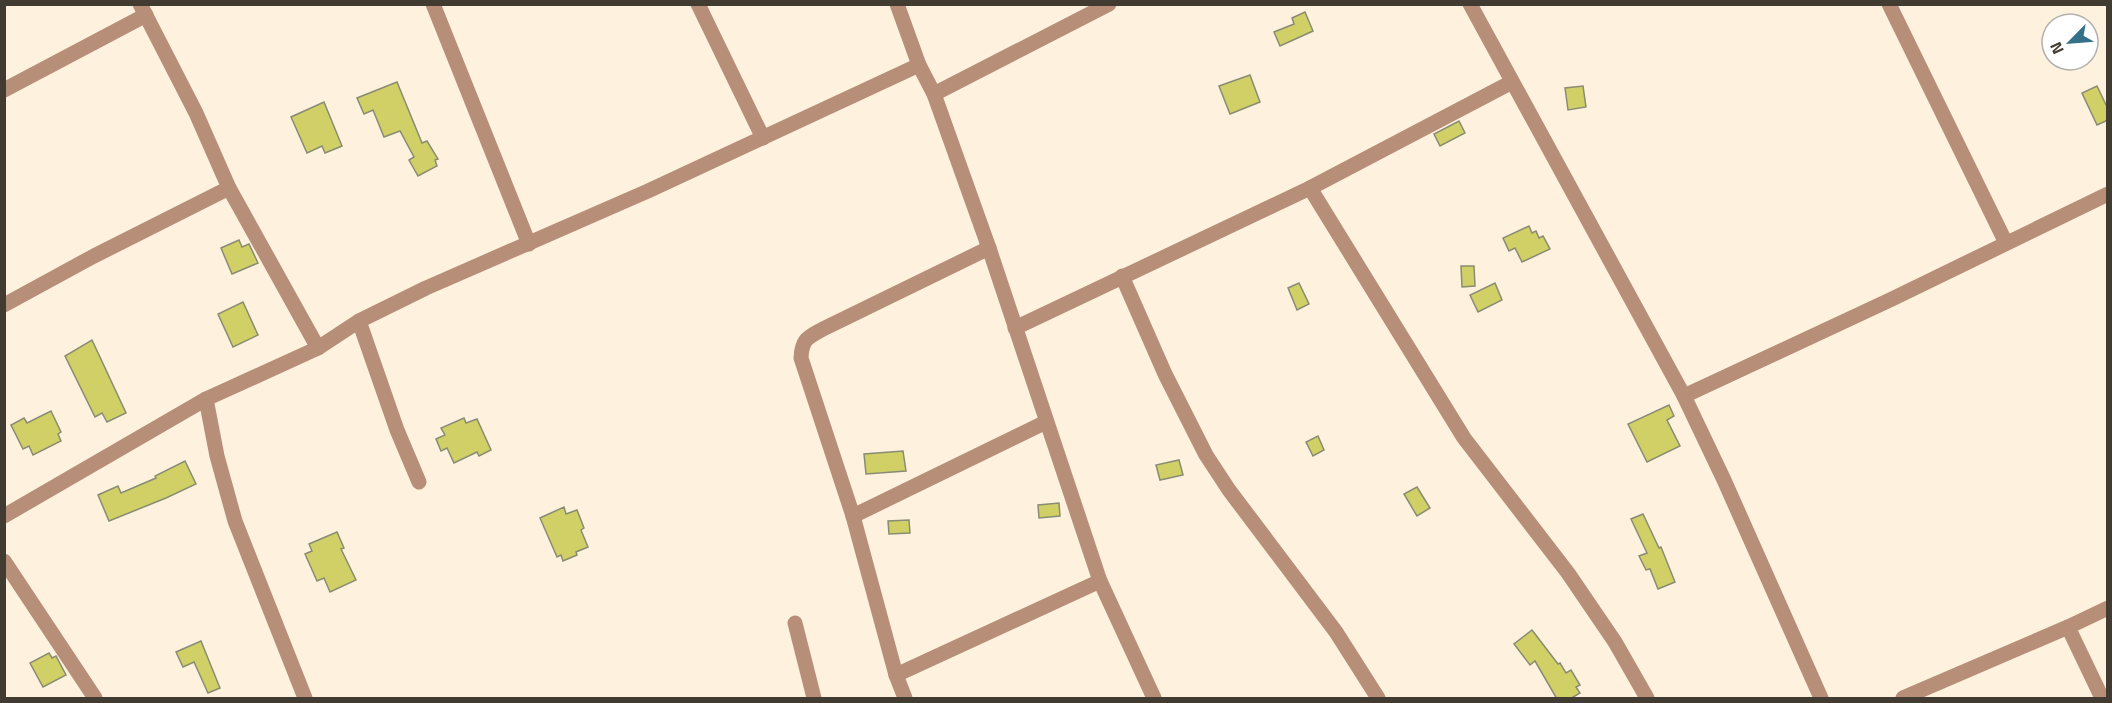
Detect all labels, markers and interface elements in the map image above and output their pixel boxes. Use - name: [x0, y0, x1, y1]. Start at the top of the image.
- north arrow: [2040, 12, 2100, 72]
- text: N: [2043, 38, 2070, 58]

